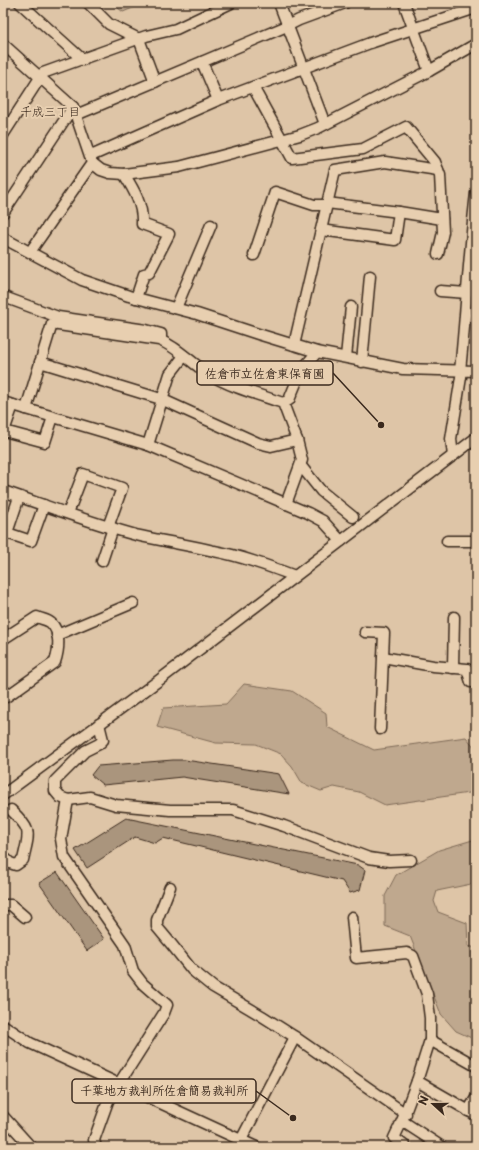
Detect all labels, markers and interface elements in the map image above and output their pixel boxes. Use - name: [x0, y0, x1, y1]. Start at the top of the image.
- district label: 千成三丁目: [20, 102, 80, 120]
- callout: 佐倉市立佐倉東保育園: [197, 361, 333, 385]
- text: 佐倉市立佐倉東保育園: [205, 364, 325, 382]
- callout: 千葉地方裁判所佐倉簡易裁判所: [72, 1079, 256, 1103]
- text: 千葉地方裁判所佐倉簡易裁判所: [80, 1081, 249, 1099]
- north arrow: [413, 1084, 453, 1124]
- text: N: [414, 1093, 433, 1107]

